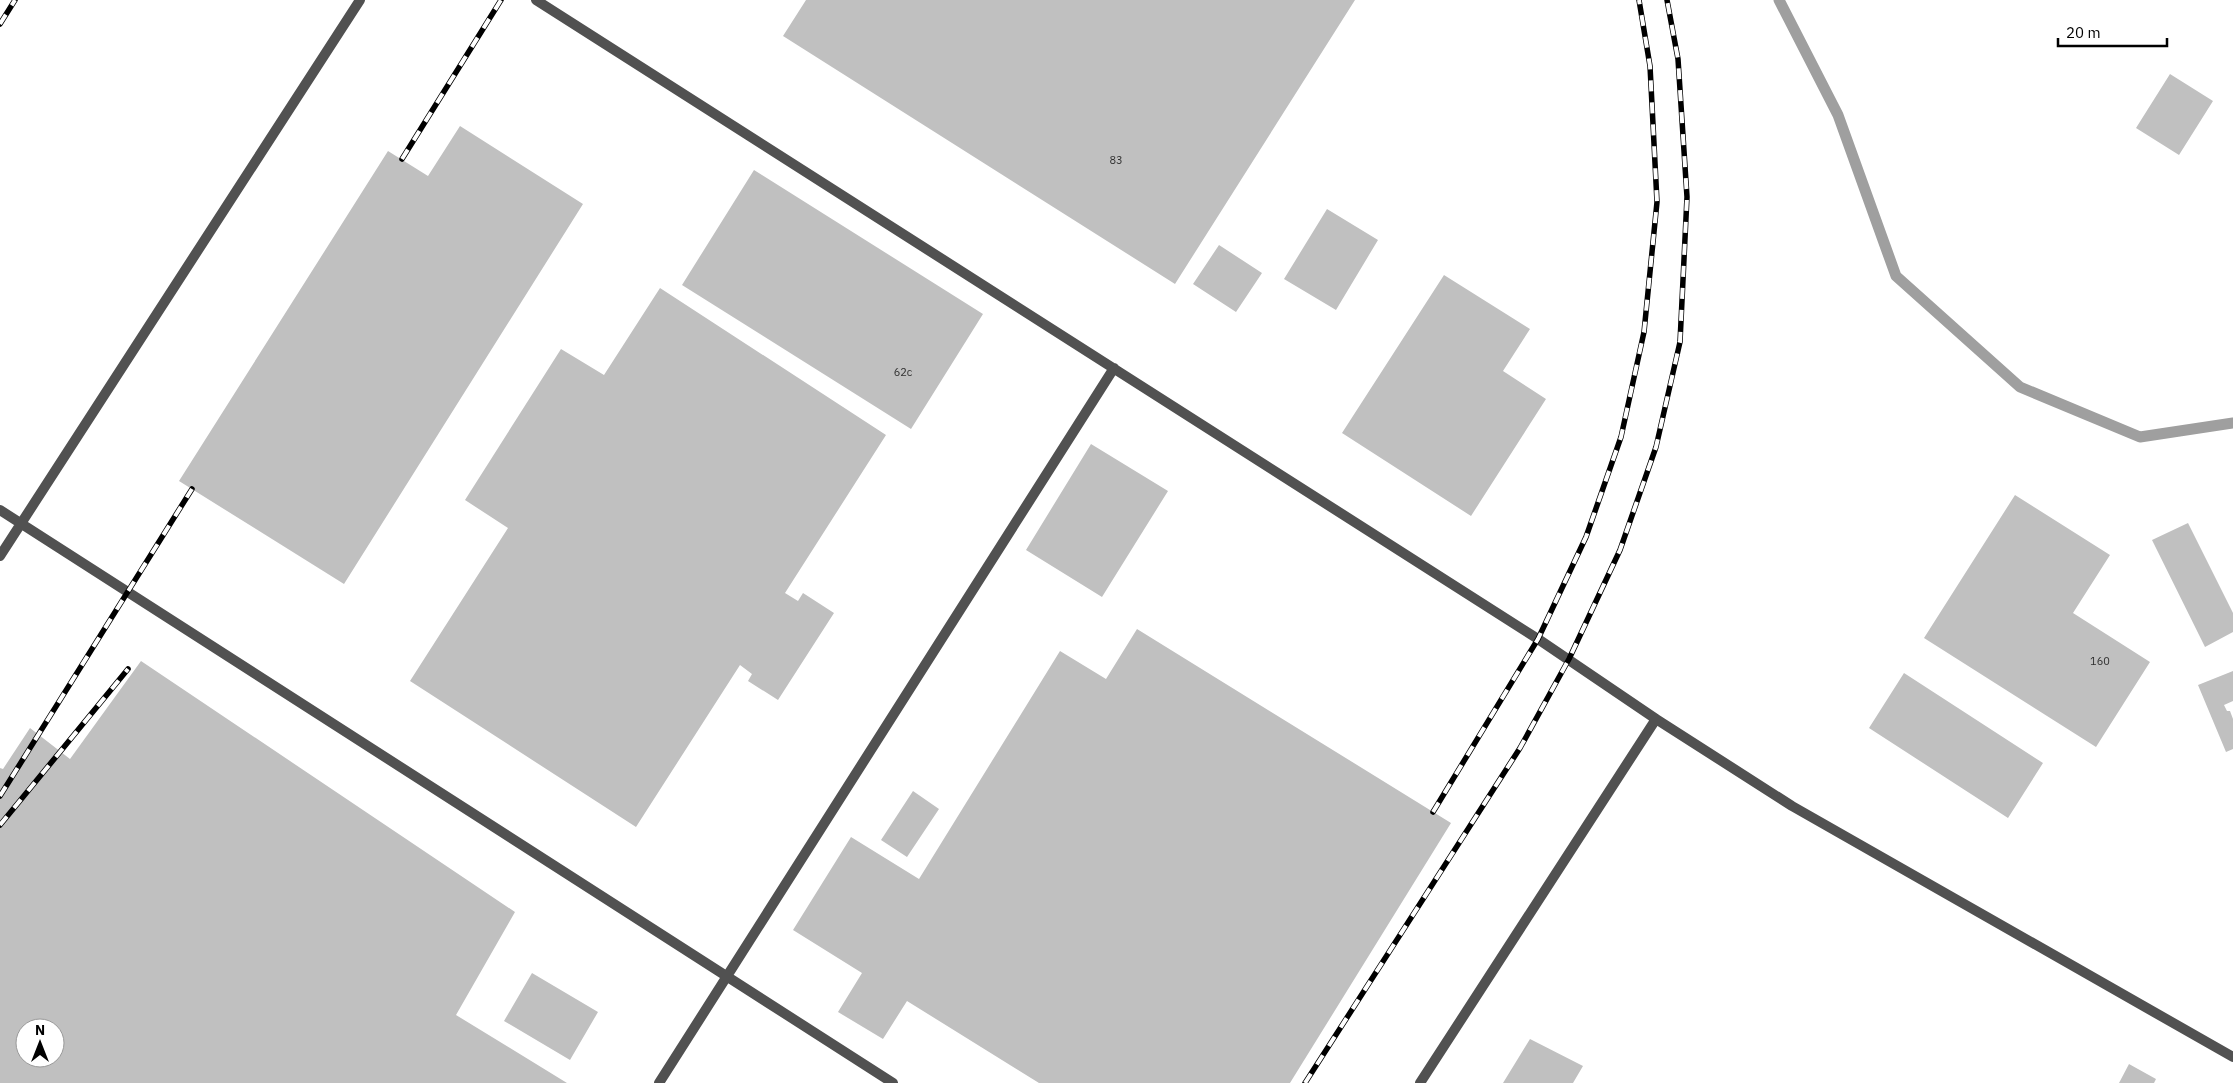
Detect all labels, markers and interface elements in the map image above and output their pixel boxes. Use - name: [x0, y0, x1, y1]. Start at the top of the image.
- scale bar: [2058, 15, 2167, 47]
- text: 20 m: [2066, 23, 2101, 42]
- house number: 83: [1109, 153, 1123, 167]
- house number: 62c: [894, 365, 913, 379]
- house number: 160: [2090, 654, 2110, 668]
- north arrow: [15, 1018, 65, 1068]
- text: N: [35, 1021, 45, 1039]

